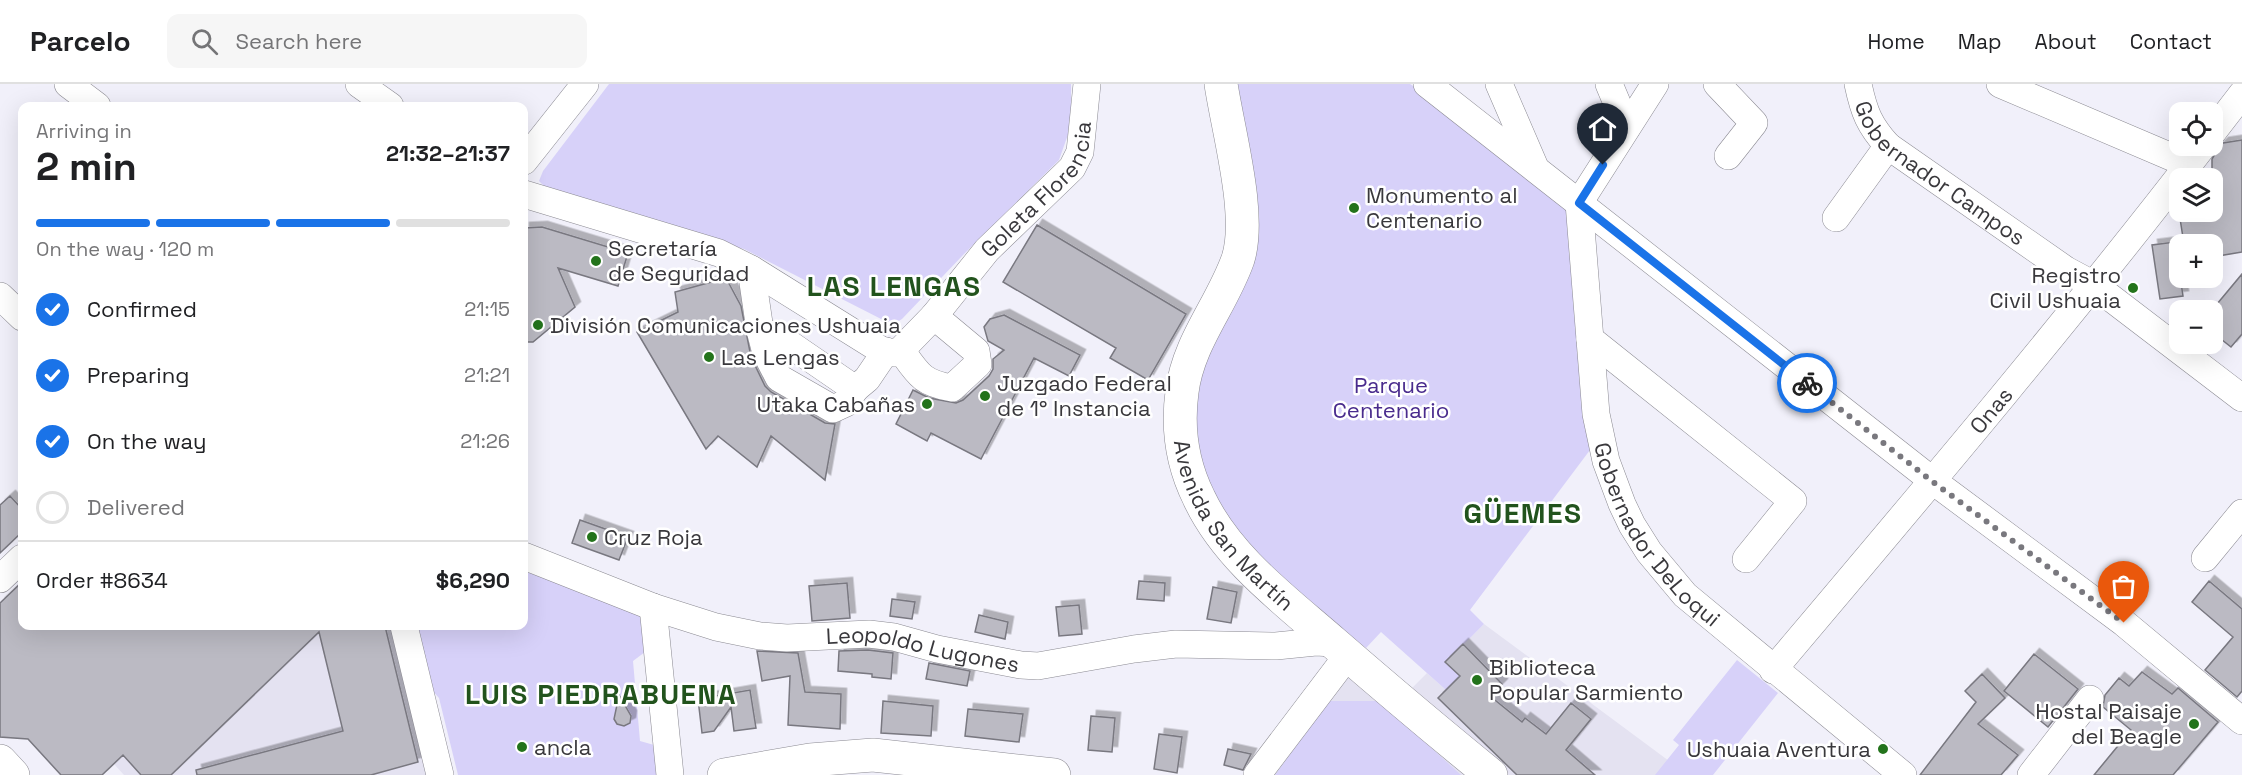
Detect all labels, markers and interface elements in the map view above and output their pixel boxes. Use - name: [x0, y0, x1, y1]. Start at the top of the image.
- search box: [167, 14, 587, 68]
- text: Parcelo: [30, 23, 131, 59]
- icon: search: [188, 25, 221, 58]
- text: Search here: [236, 27, 362, 55]
- text: Home: [1867, 28, 1925, 55]
- text: Map: [1958, 28, 2002, 55]
- text: About: [2035, 28, 2097, 55]
- text: Contact: [2130, 28, 2212, 55]
- street label: Gobernador Campos: [1849, 97, 2031, 251]
- map controls: [2169, 102, 2223, 354]
- button: locate: [2169, 102, 2223, 156]
- pin: [1577, 103, 1628, 165]
- icon: home: [1586, 112, 1619, 145]
- text: Arriving in: [36, 118, 132, 144]
- street label: Goleta Florencia: [974, 119, 1097, 263]
- text: 21:32–21:37: [386, 139, 510, 167]
- text: 2 min: [36, 142, 137, 191]
- button: layers: [2169, 168, 2223, 222]
- place label: Monumento al Centenario: [1366, 181, 1518, 234]
- marker: Monumento al Centenario: [1347, 201, 1361, 215]
- place label: Secretaría de Seguridad: [608, 234, 749, 287]
- button: +: [2169, 234, 2223, 288]
- text: On the way · 120 m: [36, 236, 214, 262]
- marker: Secretaría de Seguridad: [589, 254, 603, 268]
- place label: Registro Civil Ushuaia: [1989, 261, 2121, 314]
- district label: LAS LENGAS: [807, 268, 981, 304]
- marker: Registro Civil Ushuaia: [2126, 281, 2140, 295]
- icon: check: [36, 293, 69, 326]
- text: Confirmed: [87, 295, 197, 323]
- text: 21:15: [464, 296, 510, 322]
- button: −: [2169, 300, 2223, 354]
- place label: División Comunicaciones Ushuaia: [550, 311, 901, 339]
- marker: División Comunicaciones Ushuaia: [531, 318, 545, 332]
- place label: Las Lengas: [721, 343, 840, 371]
- marker: Las Lengas: [702, 350, 716, 364]
- courier: [1777, 353, 1837, 413]
- icon: check: [36, 359, 69, 392]
- text: Preparing: [87, 361, 189, 389]
- text: 21:21: [464, 362, 510, 388]
- icon: bike: [1791, 367, 1824, 400]
- place label: Juzgado Federal de 1° Instancia: [997, 369, 1172, 422]
- park label: Parque Centenario: [1333, 371, 1449, 424]
- street label: Onas: [1963, 381, 2018, 439]
- marker: Juzgado Federal de 1° Instancia: [978, 389, 992, 403]
- place label: Utaka Cabañas: [757, 390, 915, 418]
- marker: Utaka Cabañas: [920, 397, 934, 411]
- icon: check: [36, 425, 69, 458]
- text: On the way: [87, 427, 206, 455]
- text: 21:26: [460, 428, 510, 454]
- street label: Avenida San Martín: [1168, 438, 1300, 617]
- street label: Gobernador DeLoqui: [1588, 440, 1726, 632]
- text: Delivered: [87, 493, 185, 521]
- district label: GÜEMES: [1463, 495, 1583, 531]
- place label: Cruz Roja: [604, 523, 703, 551]
- marker: Cruz Roja: [585, 530, 599, 544]
- pin: [2098, 561, 2149, 623]
- text: Order #8634: [36, 566, 168, 594]
- text: $6,290: [436, 566, 510, 594]
- icon: bag: [2107, 570, 2140, 603]
- street label: Leopoldo Lugones: [825, 620, 1022, 678]
- place label: Biblioteca Popular Sarmiento: [1489, 653, 1683, 706]
- marker: Biblioteca Popular Sarmiento: [1470, 673, 1484, 687]
- district label: LUIS PIEDRABUENA: [465, 676, 737, 712]
- place label: Hostal Paisaje del Beagle: [2035, 697, 2182, 750]
- marker: Hostal Paisaje del Beagle: [2187, 717, 2201, 731]
- place label: ancla: [534, 733, 592, 761]
- place label: Ushuaia Aventura: [1687, 735, 1871, 763]
- marker: ancla: [515, 740, 529, 754]
- marker: Ushuaia Aventura: [1876, 742, 1890, 756]

